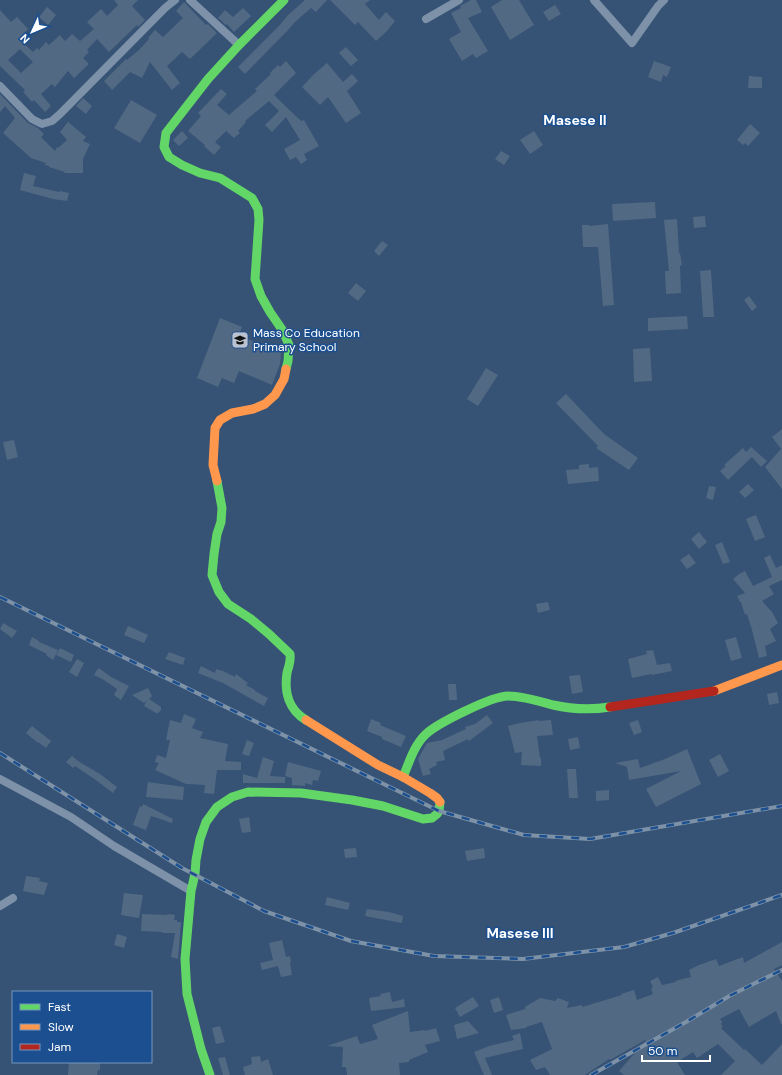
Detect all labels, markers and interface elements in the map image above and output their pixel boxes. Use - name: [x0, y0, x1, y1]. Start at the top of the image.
- north arrow: [12, 12, 52, 52]
- text: N: [17, 31, 33, 47]
- district label: Masese II: [543, 111, 607, 129]
- place label: Mass Co Education Primary School: [253, 325, 360, 355]
- school or university icon: Mass Co Education Primary School: [230, 330, 250, 350]
- district label: Masese III: [486, 924, 554, 942]
- legend: [12, 991, 152, 1063]
- text: Fast: [48, 999, 71, 1015]
- text: Slow: [48, 1019, 74, 1035]
- scale bar: [642, 1037, 710, 1063]
- text: Jam: [48, 1039, 71, 1055]
- text: 50 m: [648, 1043, 677, 1059]

